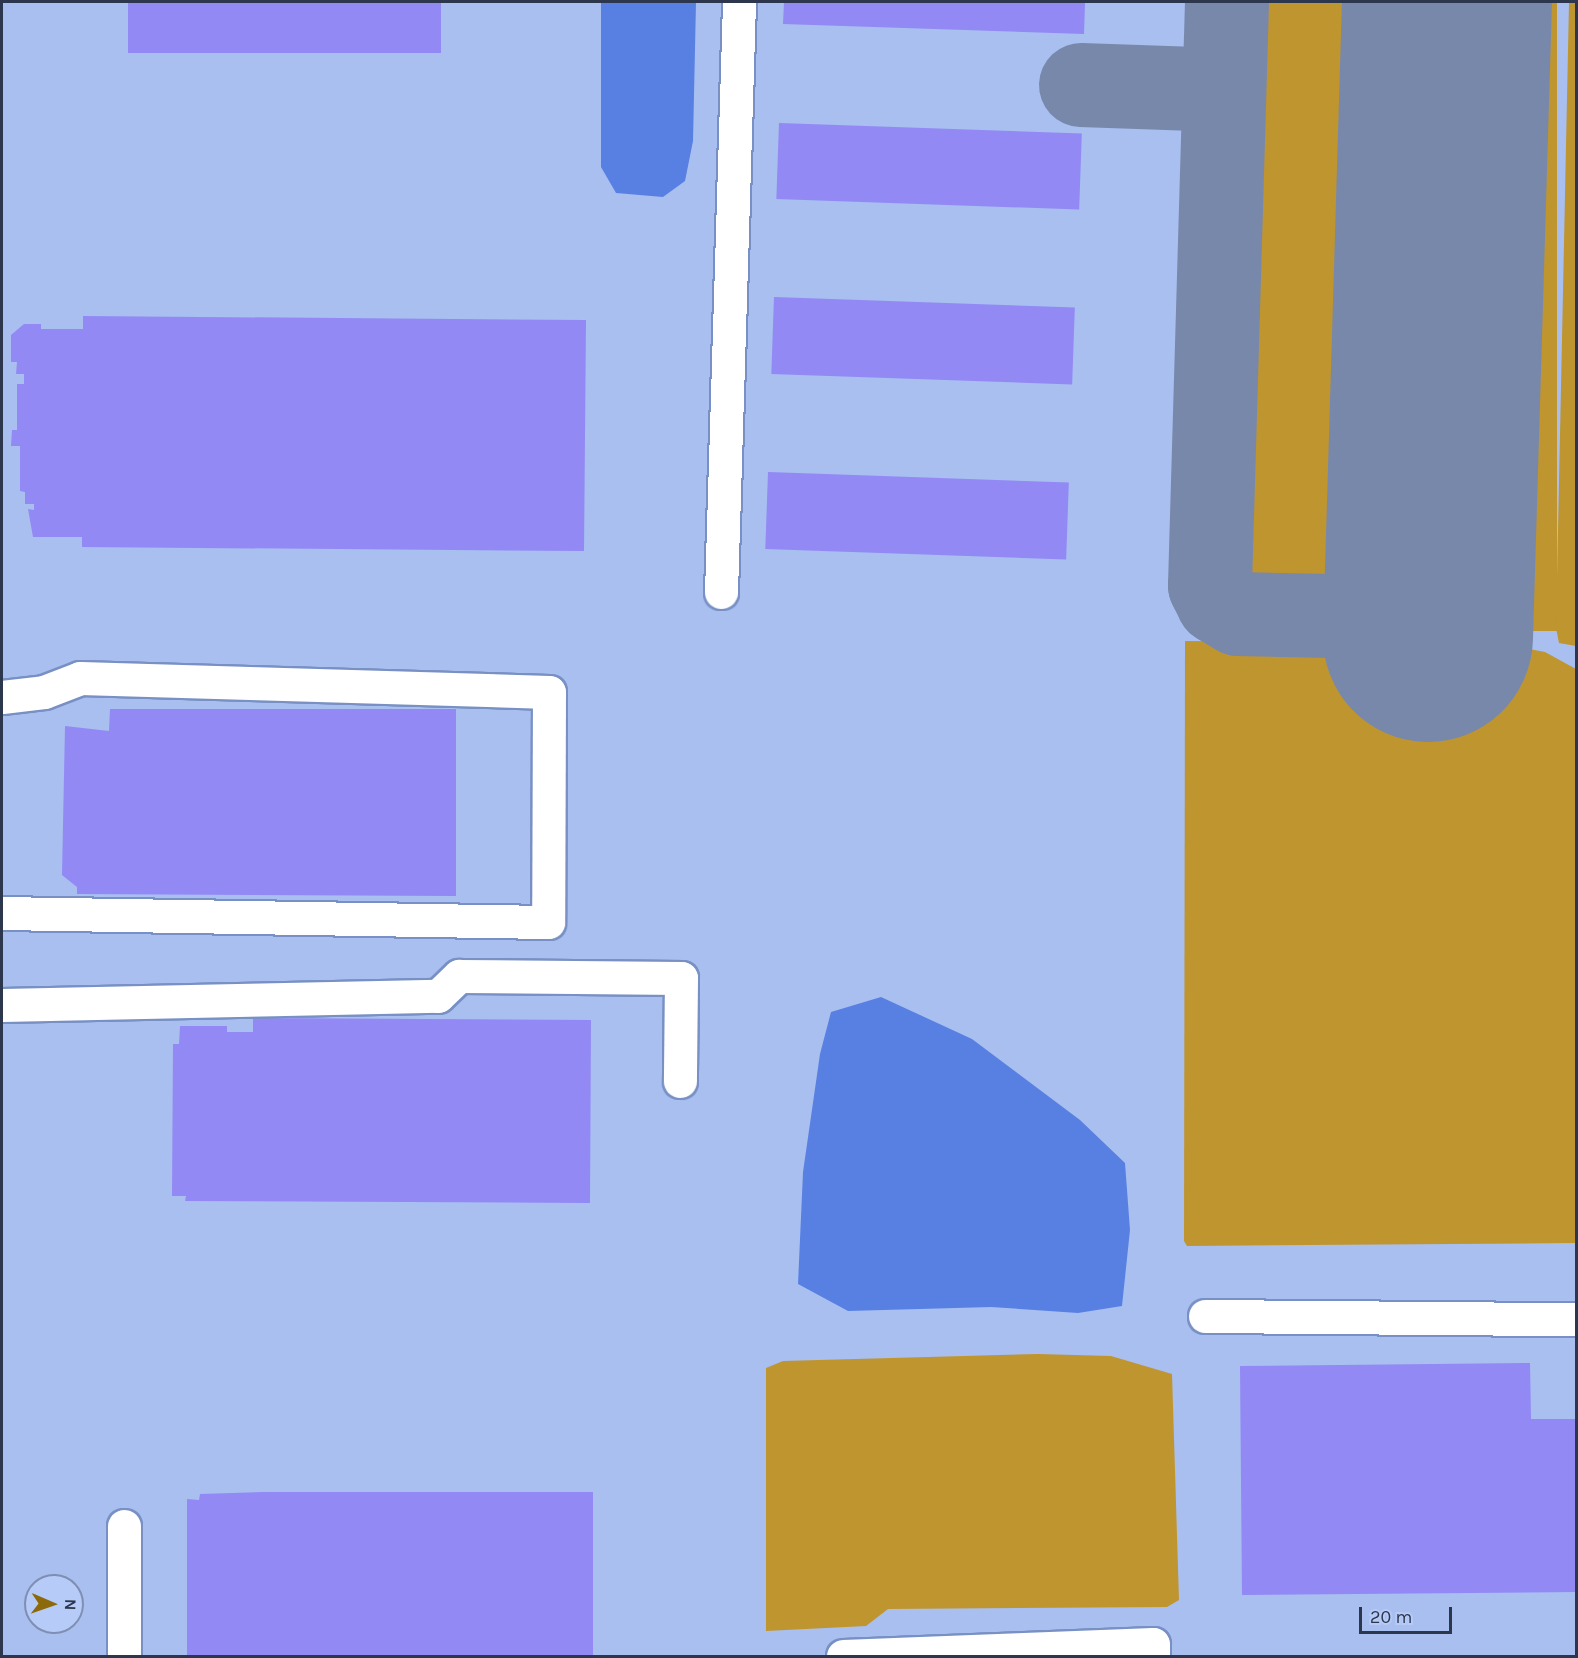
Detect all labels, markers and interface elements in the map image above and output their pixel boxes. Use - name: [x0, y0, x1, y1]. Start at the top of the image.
- north arrow: [24, 1574, 84, 1634]
- scale bar: [1362, 1595, 1455, 1633]
- text: N: [61, 1598, 80, 1611]
- text: 20 m: [1370, 1606, 1412, 1628]

